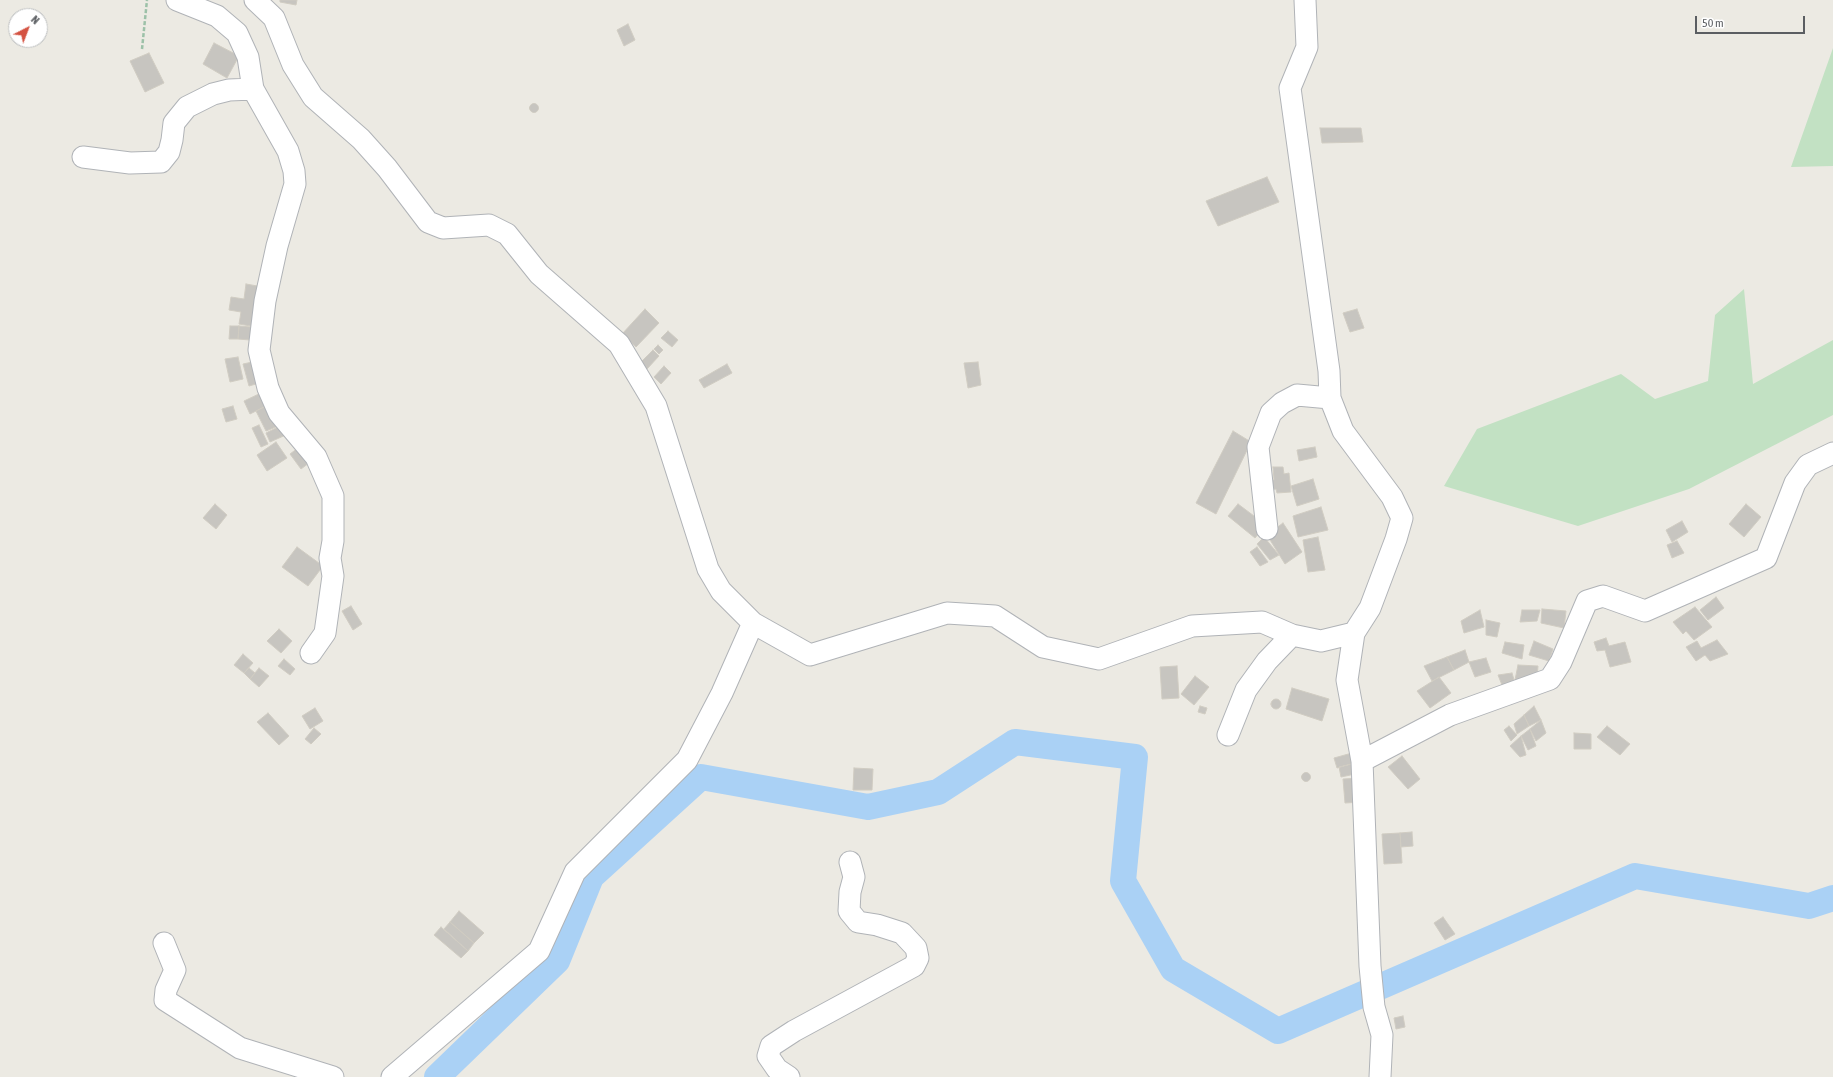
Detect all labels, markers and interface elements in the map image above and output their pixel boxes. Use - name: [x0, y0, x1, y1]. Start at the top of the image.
- north arrow: [8, 8, 48, 48]
- scale bar: [1697, 8, 1807, 34]
- text: N: [29, 13, 42, 26]
- text: 50 m: [1702, 16, 1724, 30]

